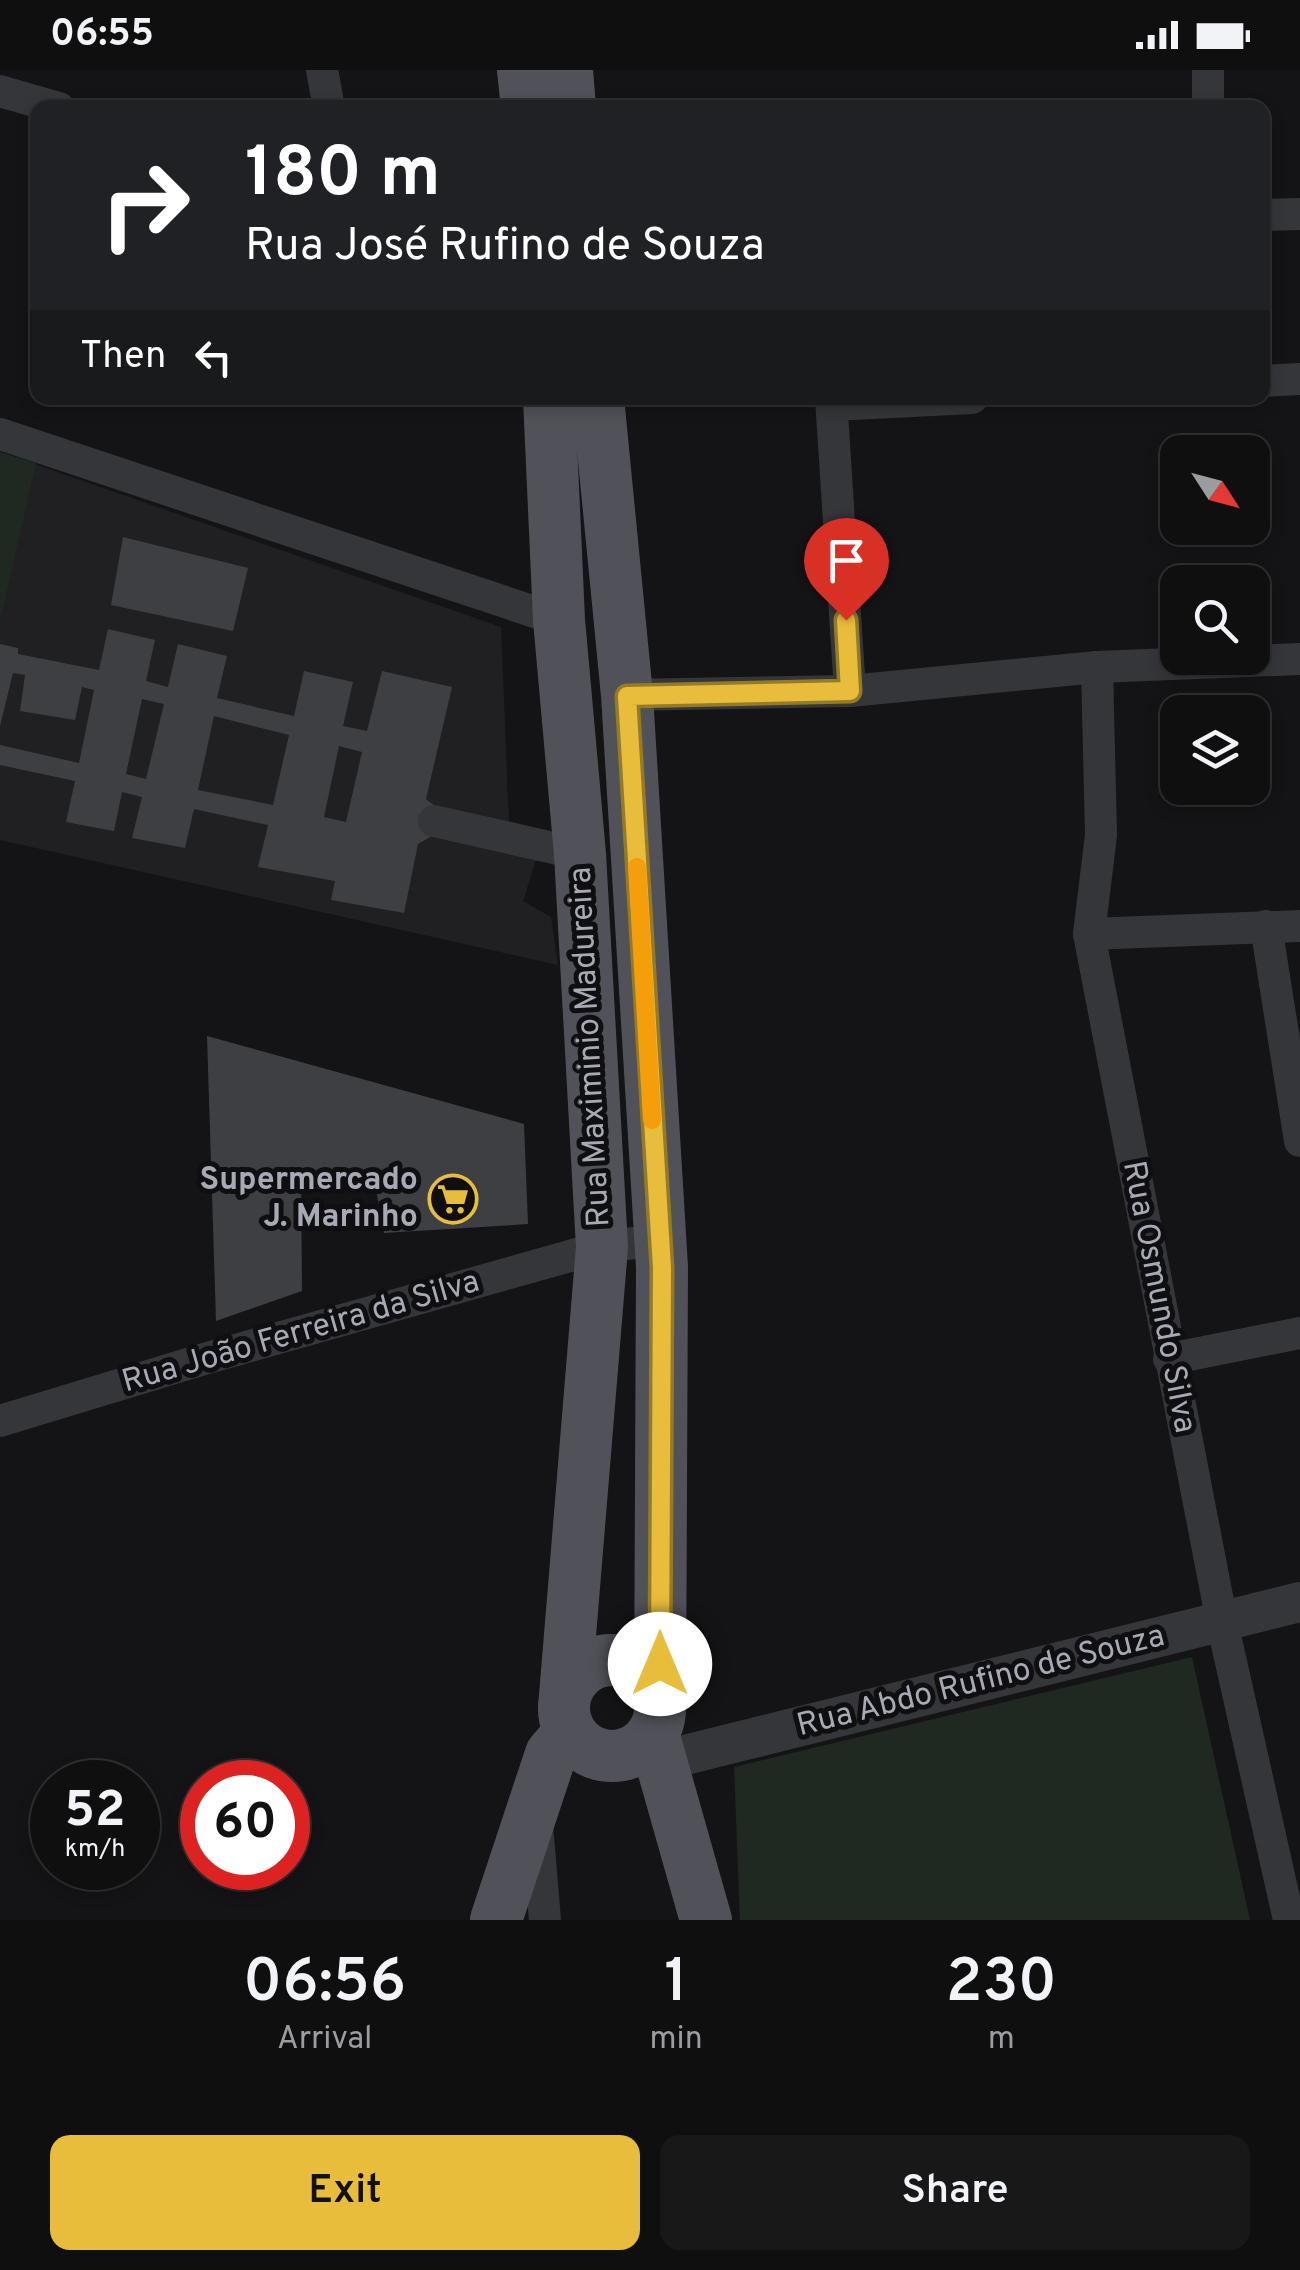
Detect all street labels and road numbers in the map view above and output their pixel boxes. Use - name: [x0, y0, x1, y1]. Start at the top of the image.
- street label: Rua Maximinio Madureira: [562, 866, 620, 1228]
- street label: Rua Osmundo Silva: [1112, 1158, 1204, 1436]
- street label: Rua João Ferreira da Silva: [118, 1263, 484, 1403]
- street label: Rua Abdo Rufino de Souza: [793, 1617, 1169, 1747]

